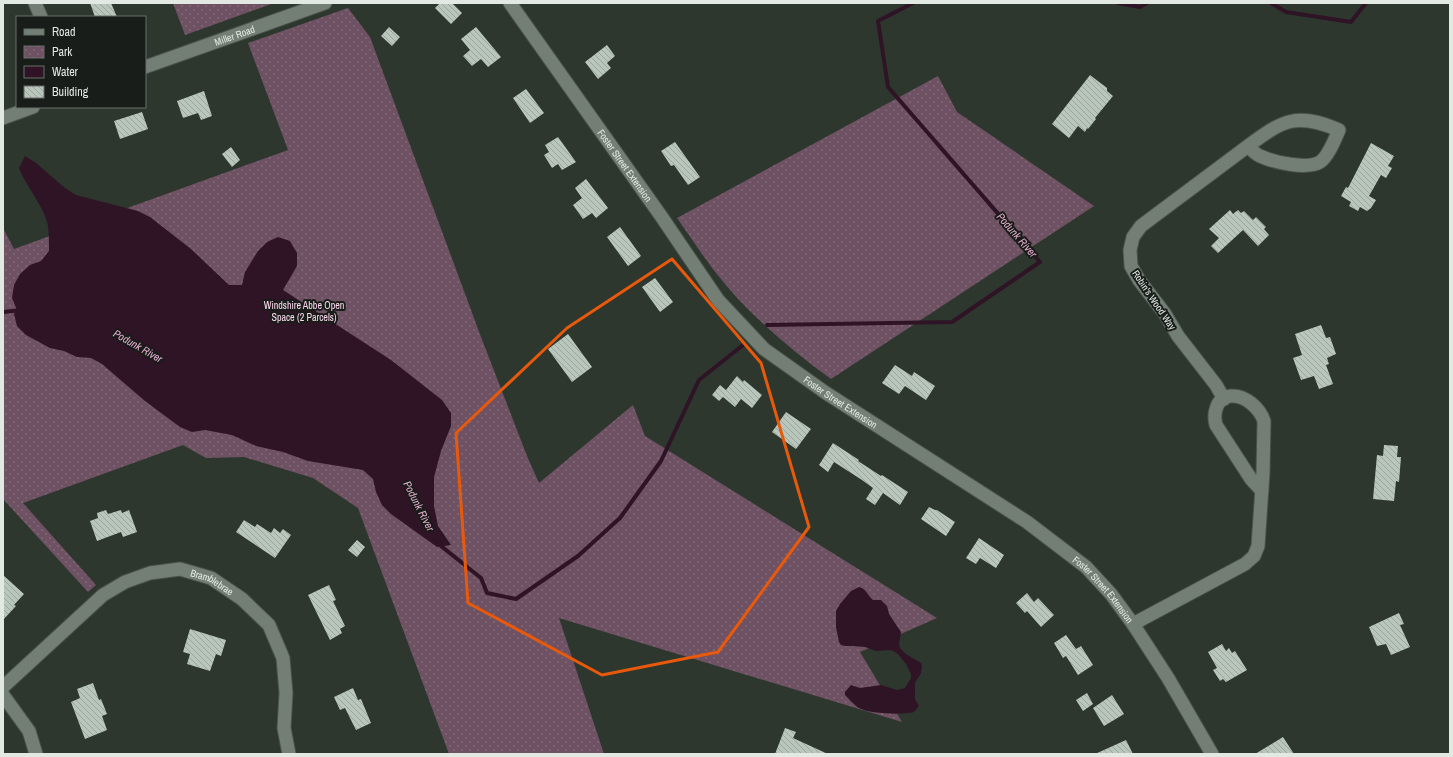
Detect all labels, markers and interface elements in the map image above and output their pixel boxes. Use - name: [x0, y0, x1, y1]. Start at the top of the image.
- legend: [16, 16, 146, 108]
- street label: Miller Road: [213, 22, 256, 48]
- text: Road: [52, 24, 76, 40]
- text: Park: [52, 44, 72, 60]
- text: Water: [52, 64, 79, 80]
- text: Building: [52, 84, 89, 100]
- street label: Foster Street Extension: [595, 127, 655, 204]
- water label: Podunk River: [994, 210, 1041, 261]
- street label: Robin's Wood Way: [1129, 268, 1179, 333]
- park label: Windshire Abbe Open Space (2 Parcels): [264, 299, 344, 324]
- water label: Podunk River: [111, 326, 166, 366]
- street label: Foster Street Extension: [801, 373, 880, 431]
- water label: Podunk River: [400, 478, 438, 534]
- street label: Foster Street Extension: [1070, 553, 1136, 625]
- street label: Bramblebrae: [189, 566, 236, 598]

